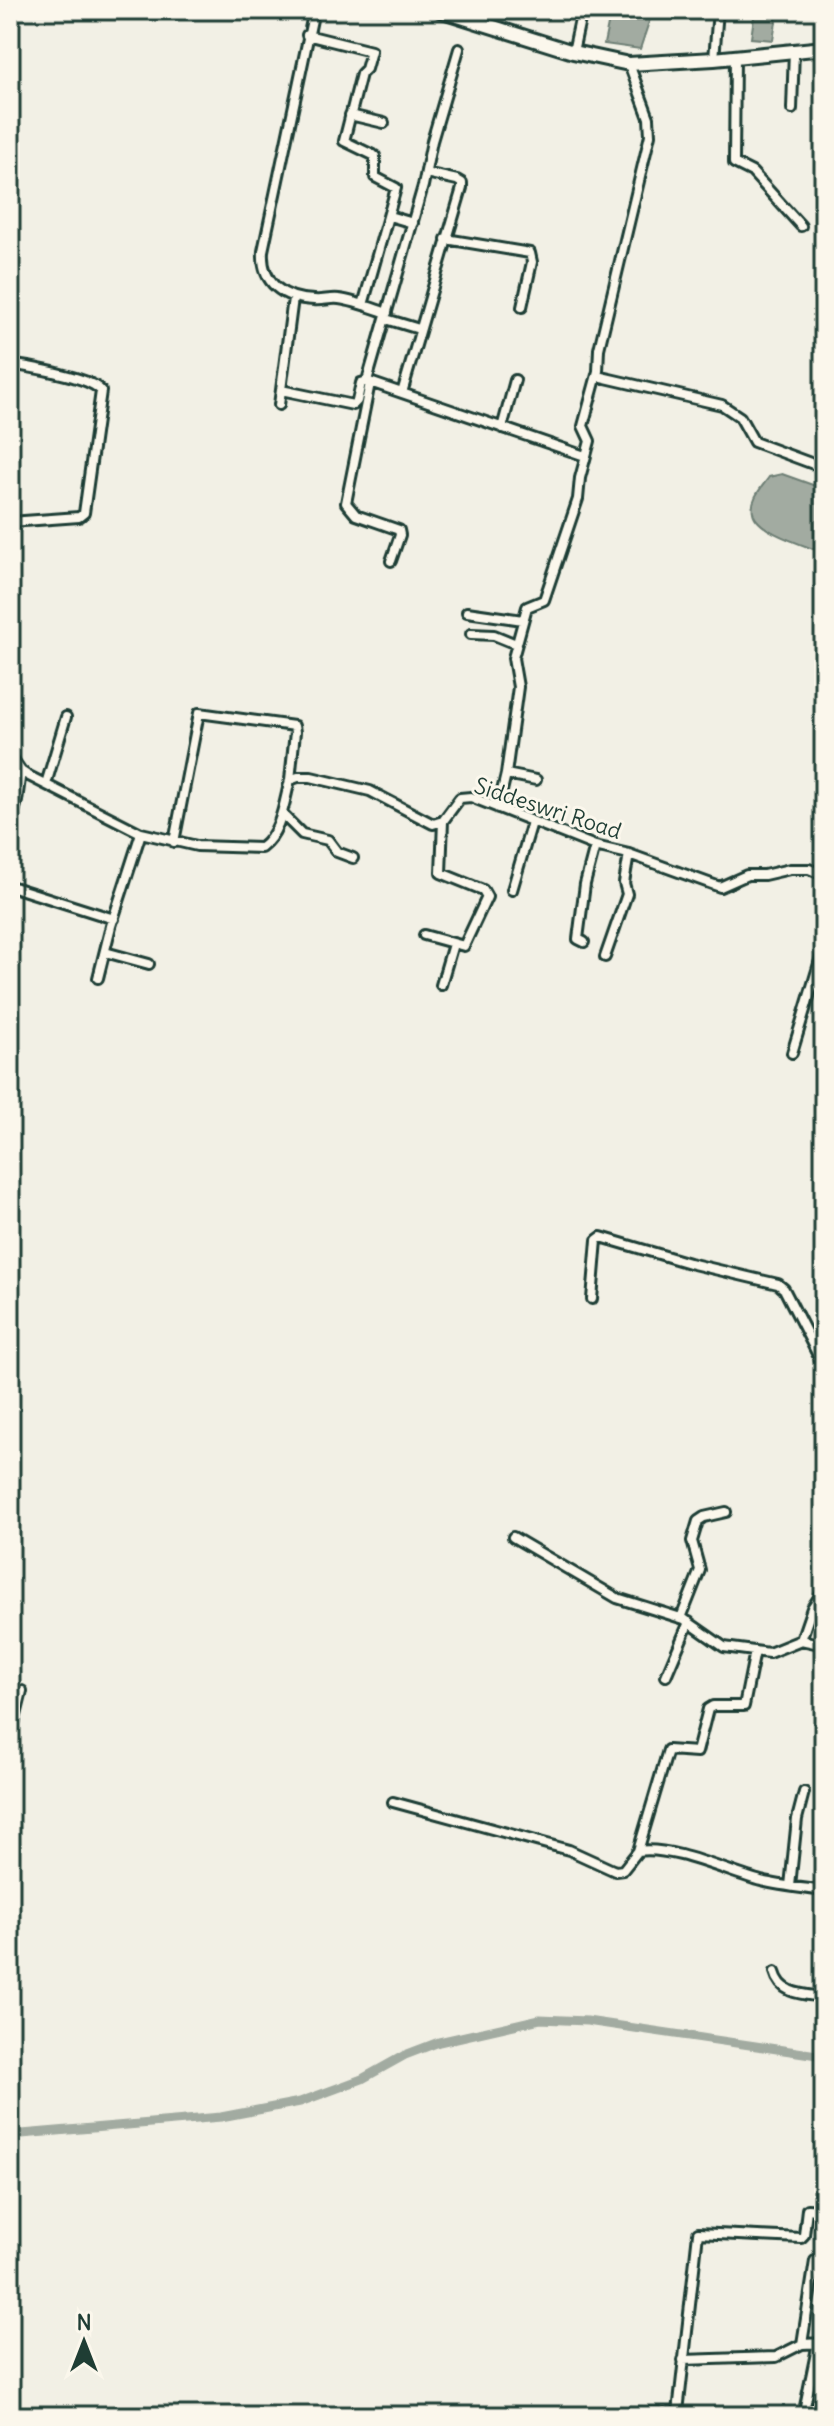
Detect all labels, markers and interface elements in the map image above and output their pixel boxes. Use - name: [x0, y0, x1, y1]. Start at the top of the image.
- street label: Siddeswri Road: [471, 771, 625, 845]
- north arrow: [44, 2302, 124, 2382]
- text: N: [76, 2308, 92, 2336]

